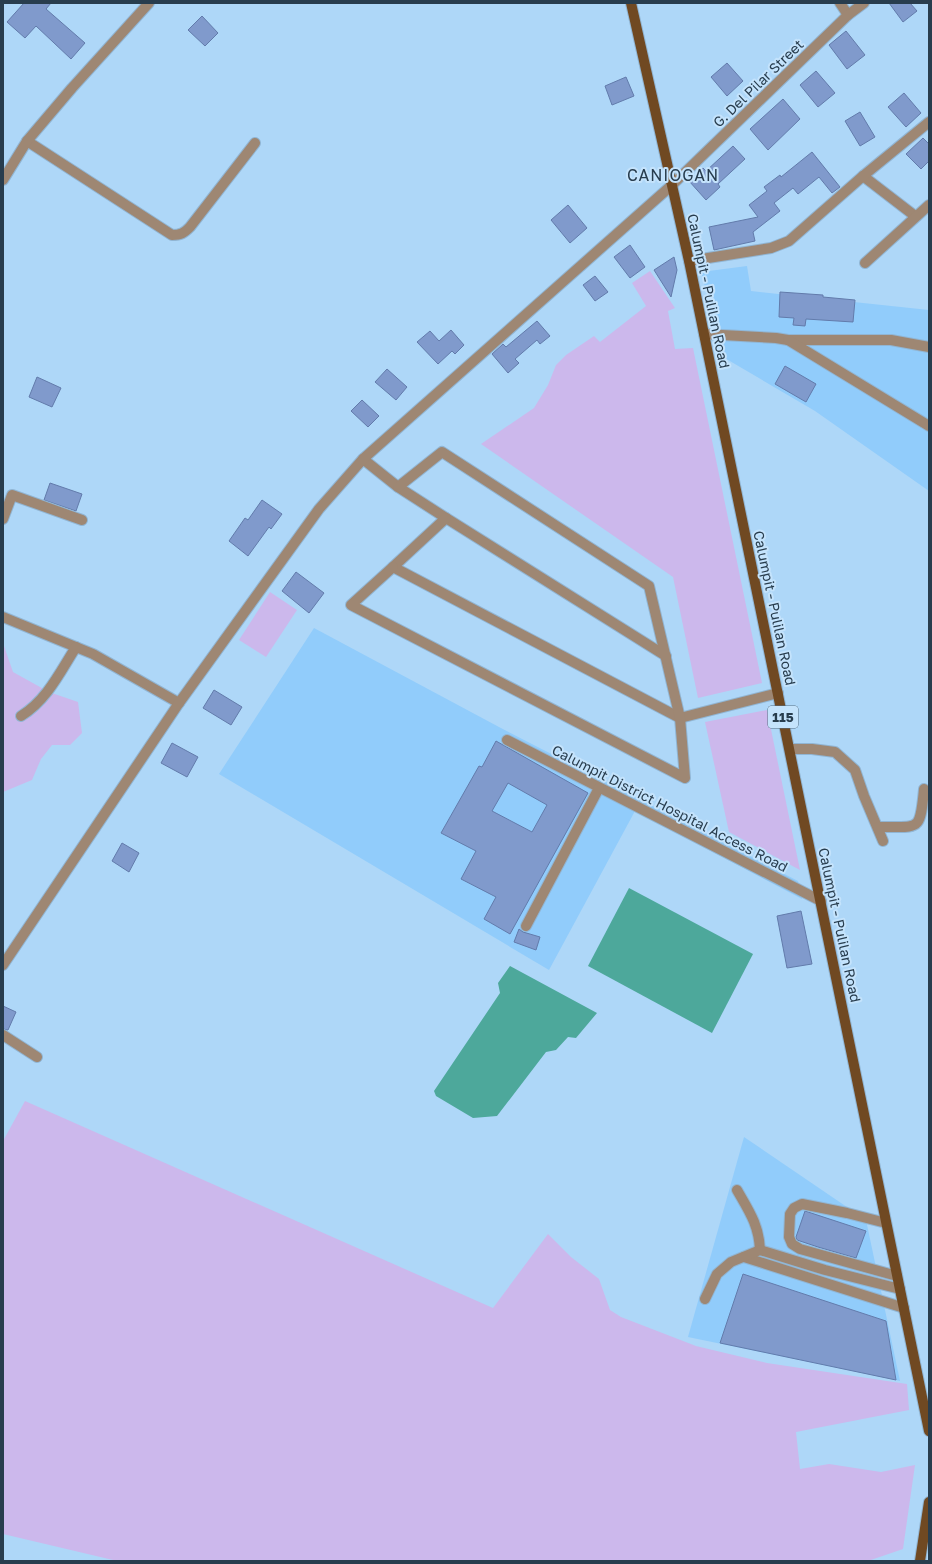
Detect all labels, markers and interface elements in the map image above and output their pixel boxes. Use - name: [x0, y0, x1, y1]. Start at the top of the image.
- street label: G. Del Pilar Street: [709, 36, 807, 130]
- district label: CANIOGAN: [627, 165, 719, 185]
- street label: Calumpit - Pulilan Road: [684, 212, 734, 370]
- street label: Calumpit - Pulilan Road: [750, 529, 800, 687]
- road number: 115: [768, 706, 798, 728]
- street label: Calumpit District Hospital Access Road: [549, 741, 791, 875]
- street label: Calumpit - Pulilan Road: [815, 846, 865, 1004]

